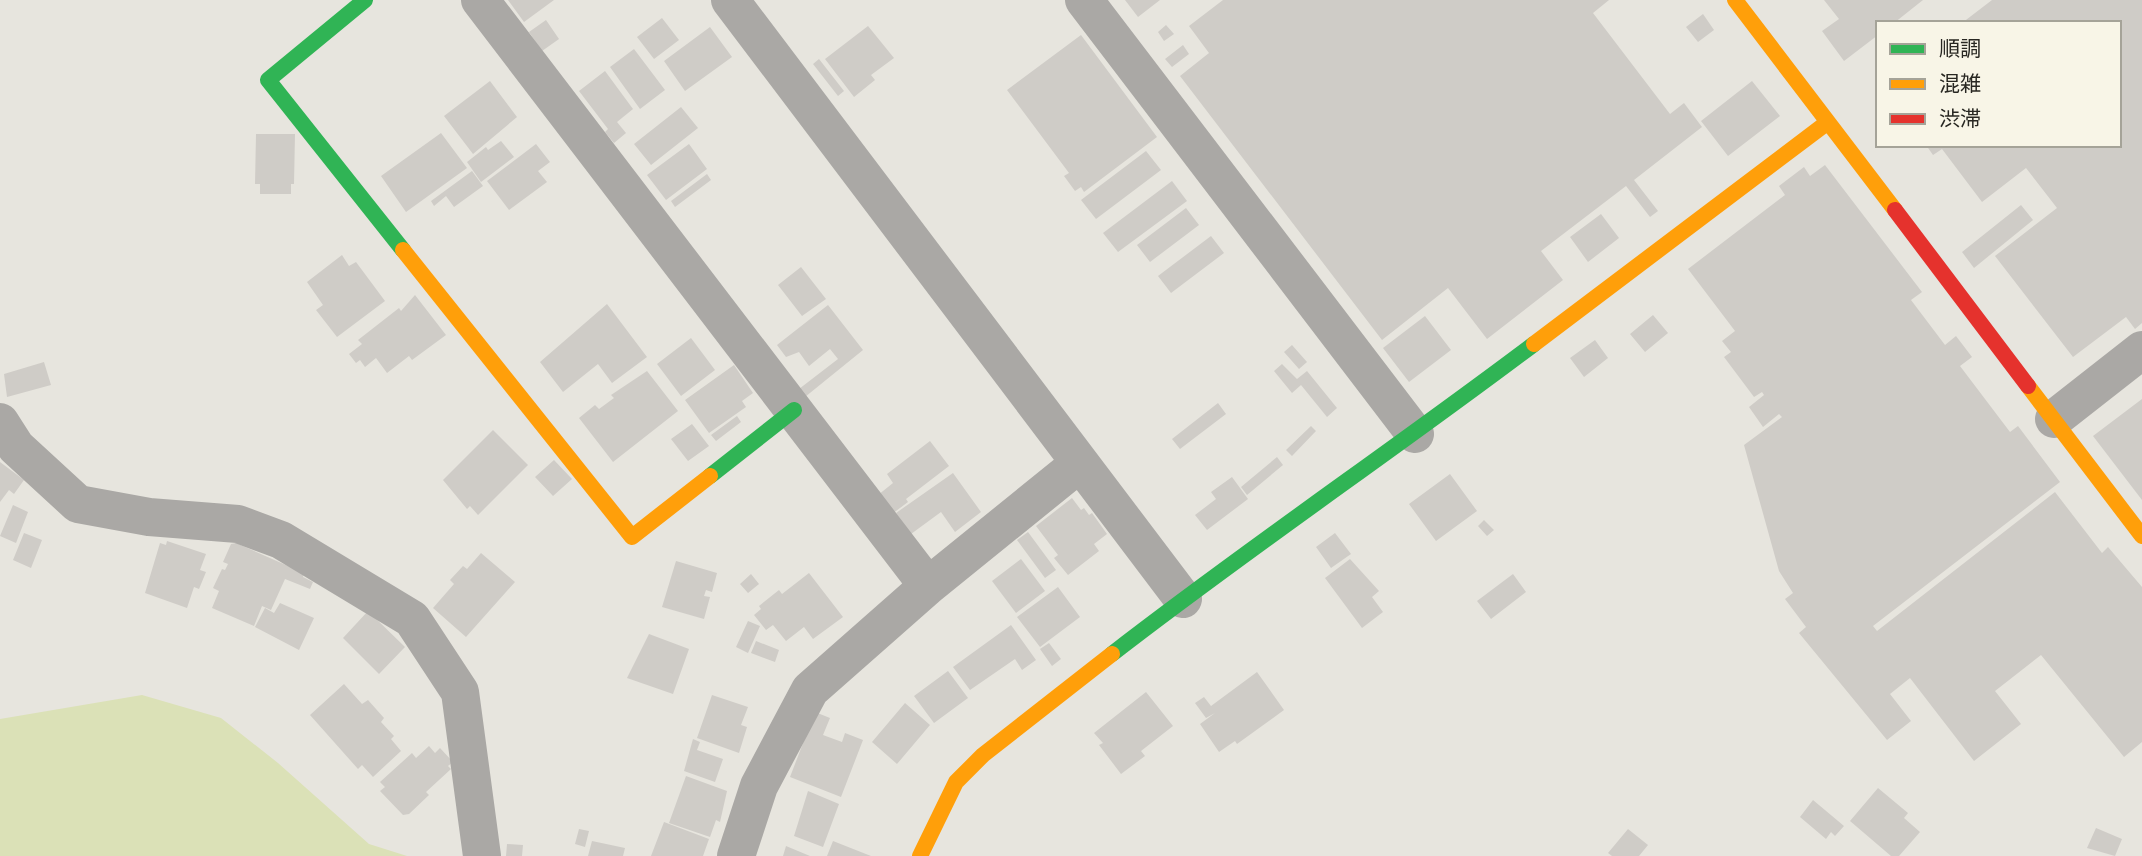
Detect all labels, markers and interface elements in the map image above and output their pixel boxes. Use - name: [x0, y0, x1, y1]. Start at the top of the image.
- legend: [1876, 21, 2121, 147]
- text: 順調: [1939, 34, 1981, 64]
- text: 混雑: [1939, 69, 1981, 99]
- text: 渋滞: [1939, 104, 1981, 134]

